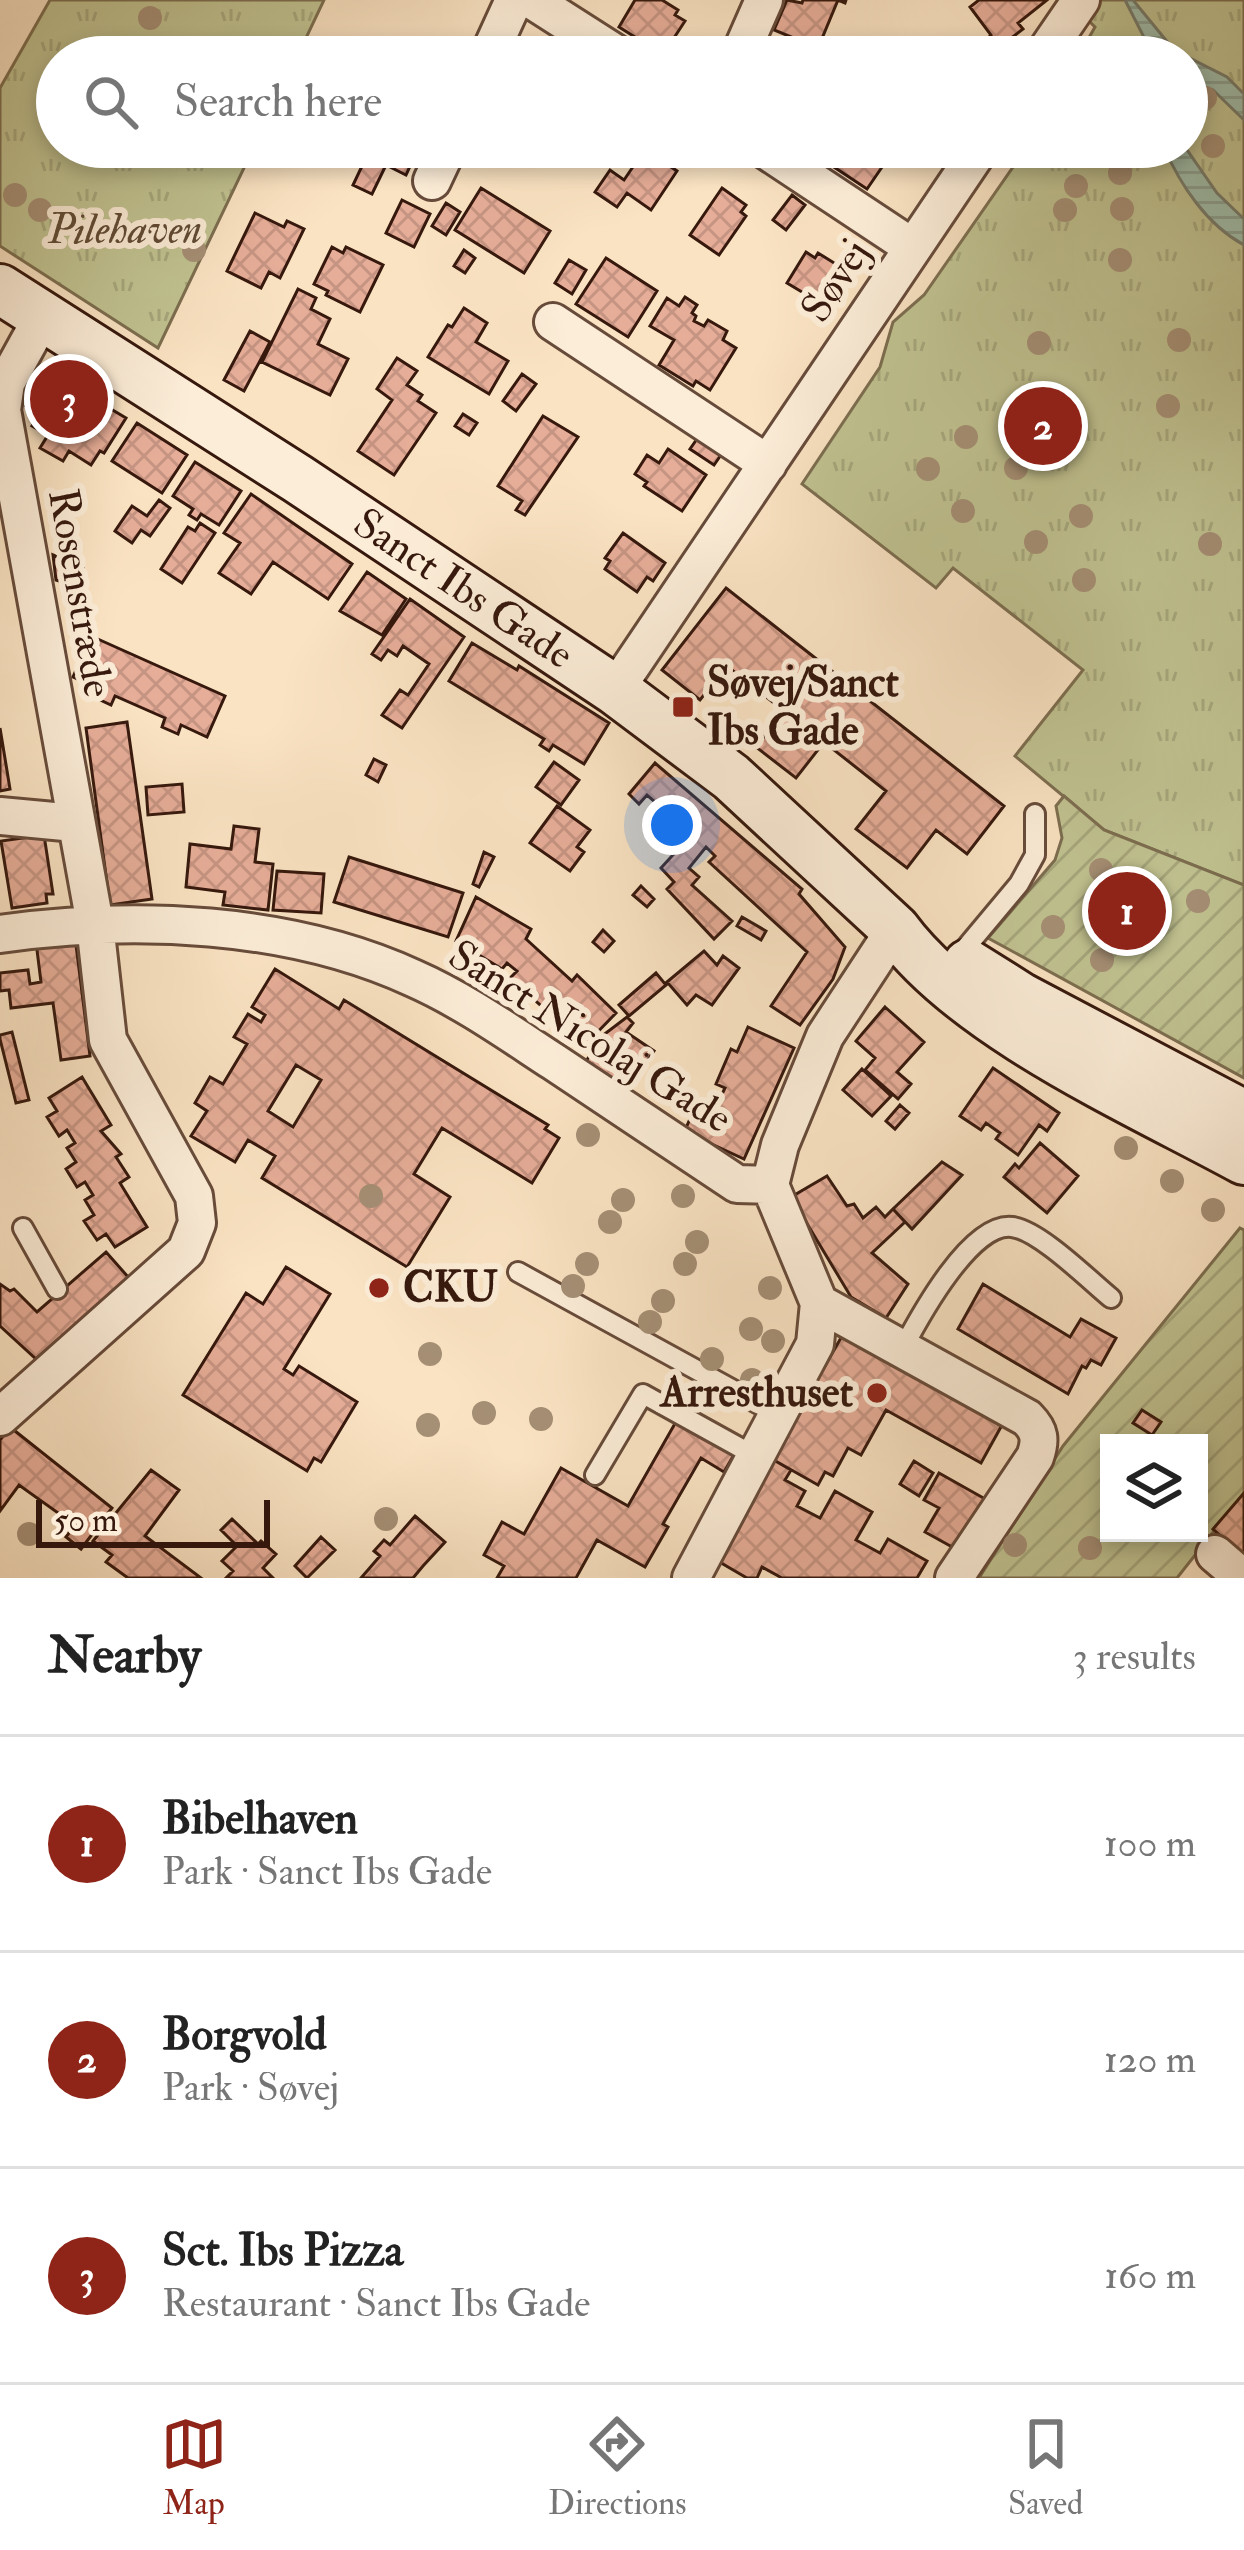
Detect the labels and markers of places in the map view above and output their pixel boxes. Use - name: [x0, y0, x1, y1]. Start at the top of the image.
- pin: 3: [30, 354, 108, 444]
- pin: 2: [1004, 381, 1082, 471]
- place label: Søvej/Sanct Ibs Gade: [707, 657, 899, 757]
- marker: Søvej/Sanct Ibs Gade: [670, 694, 696, 720]
- pin: 1: [1088, 866, 1166, 956]
- place label: CKU: [403, 1262, 498, 1314]
- marker: CKU: [366, 1275, 392, 1301]
- place label: Arresthuset: [659, 1367, 853, 1419]
- marker: Arresthuset: [864, 1380, 890, 1406]

